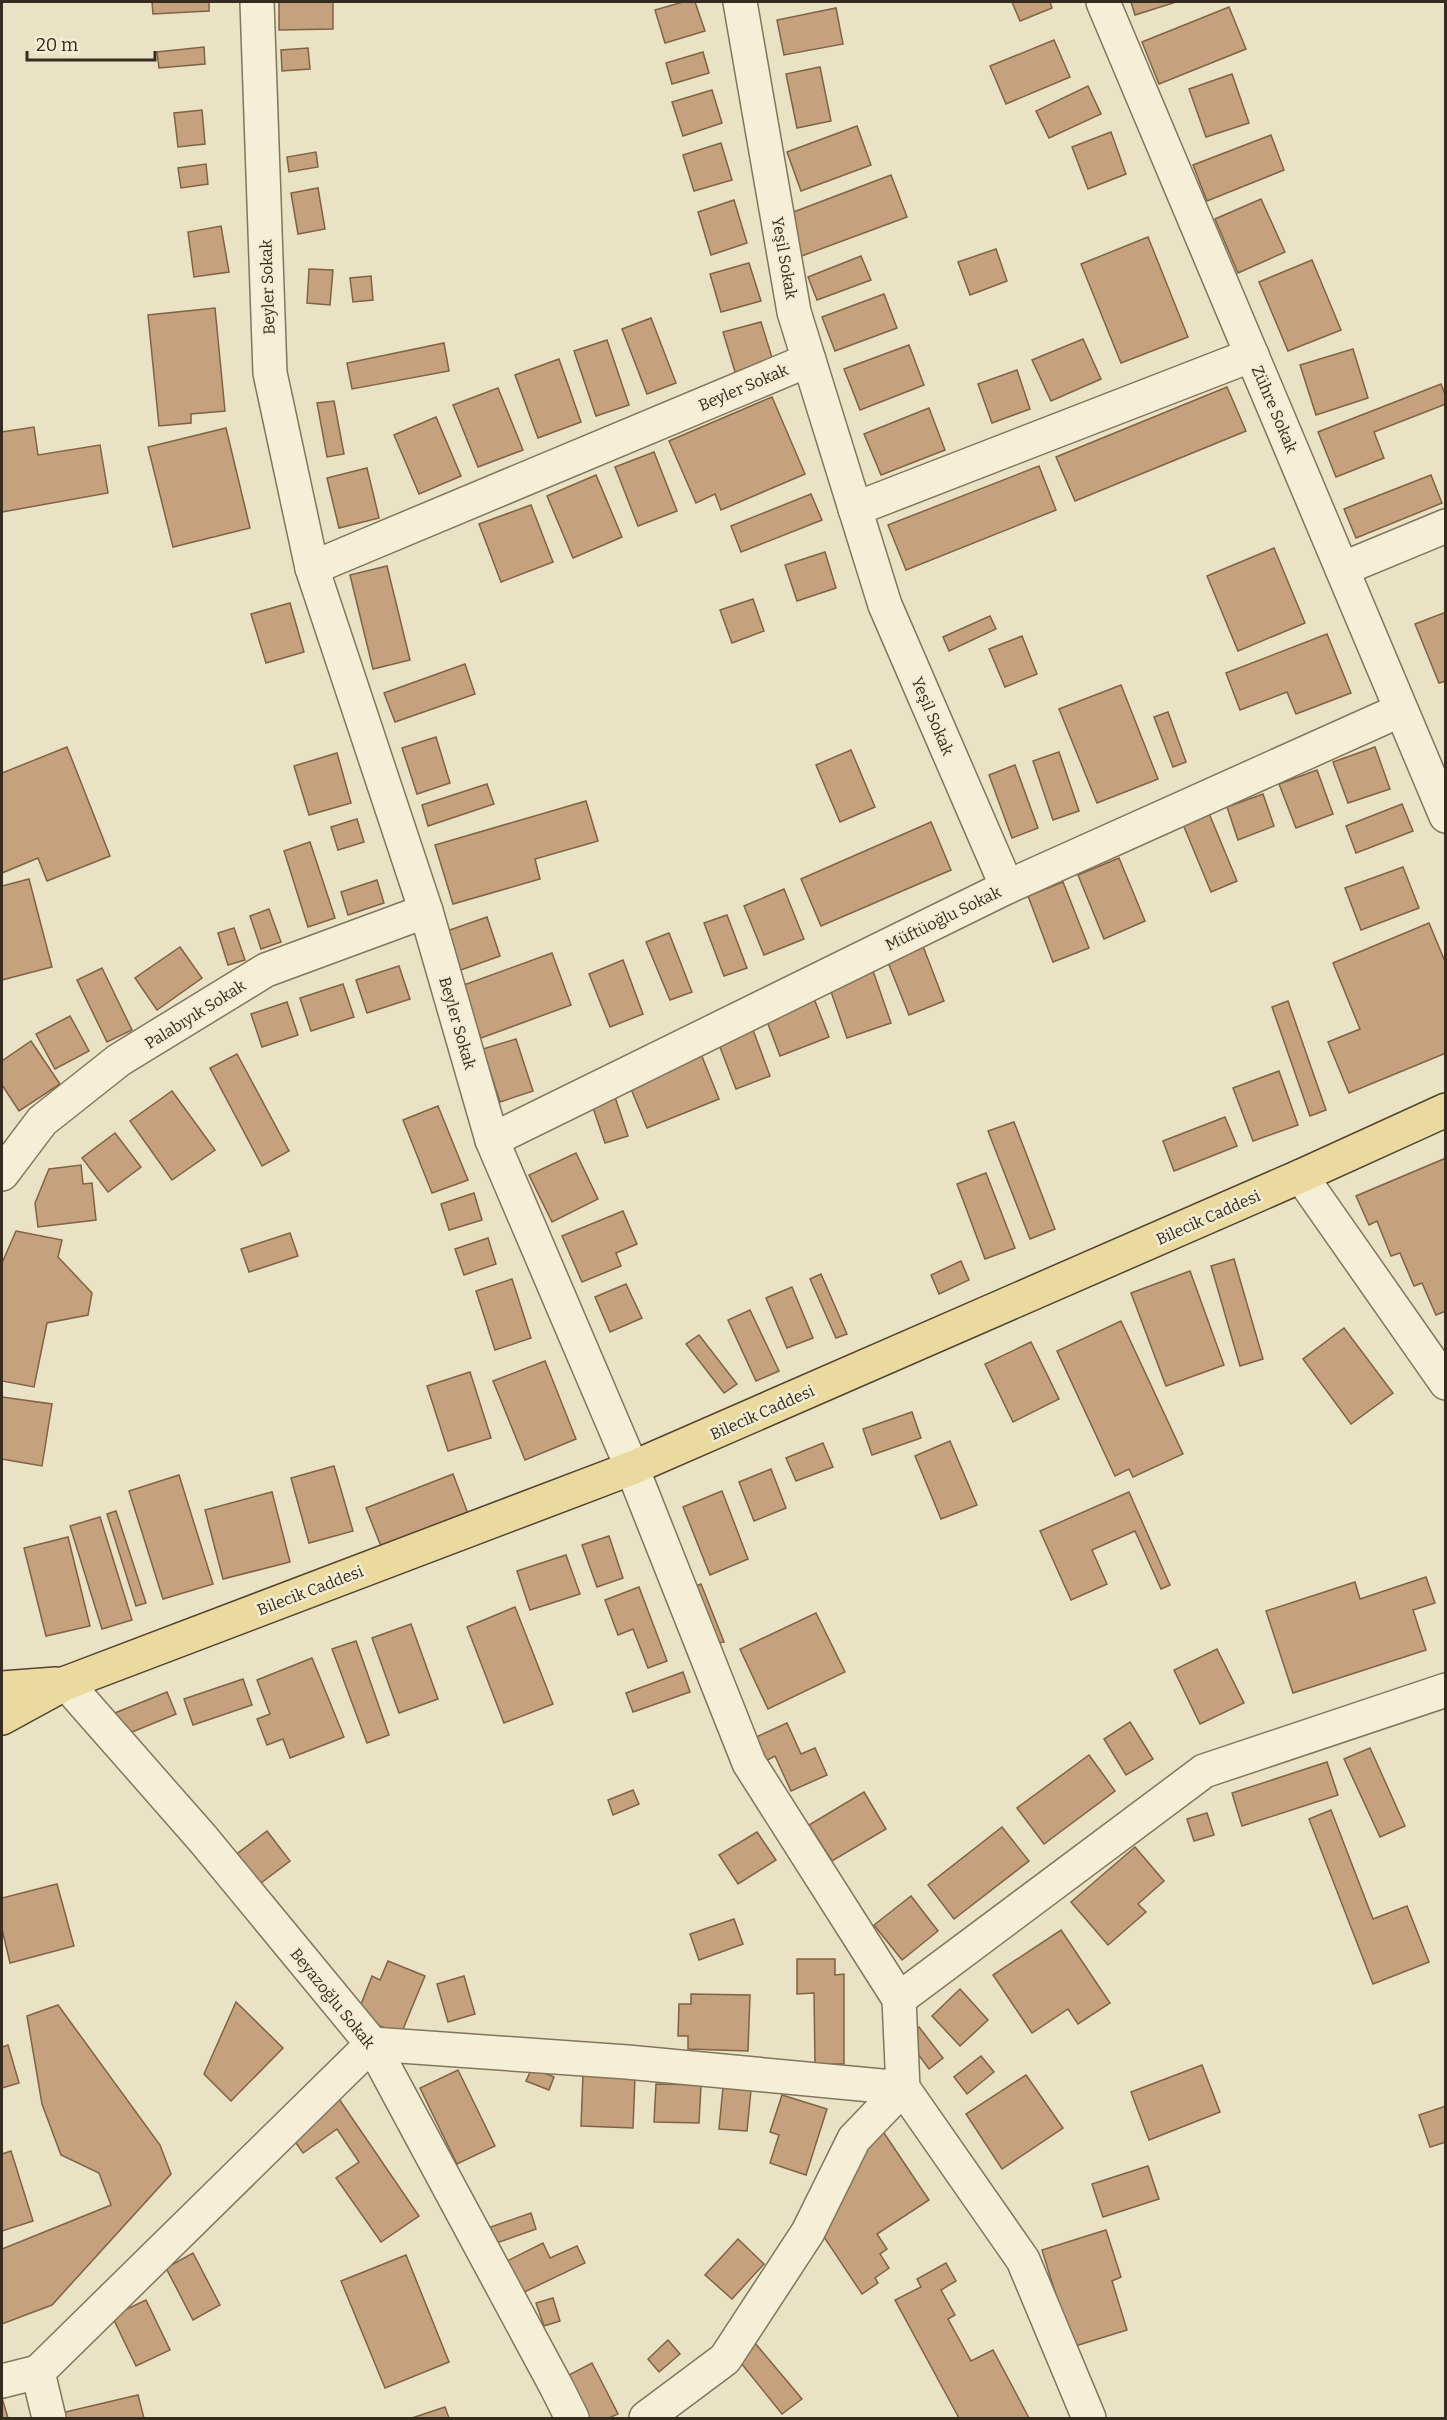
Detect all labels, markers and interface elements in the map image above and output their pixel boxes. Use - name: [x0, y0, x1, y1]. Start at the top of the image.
- scale bar: [27, 24, 154, 62]
- text: 20 m: [36, 34, 78, 56]
- street label: Yeşil Sokak: [768, 215, 801, 301]
- street label: Beyler Sokak: [256, 239, 279, 335]
- street label: Beyler Sokak: [696, 360, 791, 415]
- street label: Zühre Sokak: [1248, 363, 1301, 456]
- street label: Yeşil Sokak: [908, 674, 958, 758]
- street label: Müftüoğlu Sokak: [882, 882, 1004, 955]
- street label: Beyler Sokak: [435, 975, 480, 1072]
- street label: Palabıyık Sokak: [141, 976, 249, 1053]
- street label: Bilecik Caddesi: [1153, 1186, 1263, 1249]
- street label: Bilecik Caddesi: [707, 1381, 817, 1444]
- street label: Bilecik Caddesi: [254, 1561, 366, 1619]
- street label: Beyazoğlu Sokak: [286, 1944, 379, 2052]

